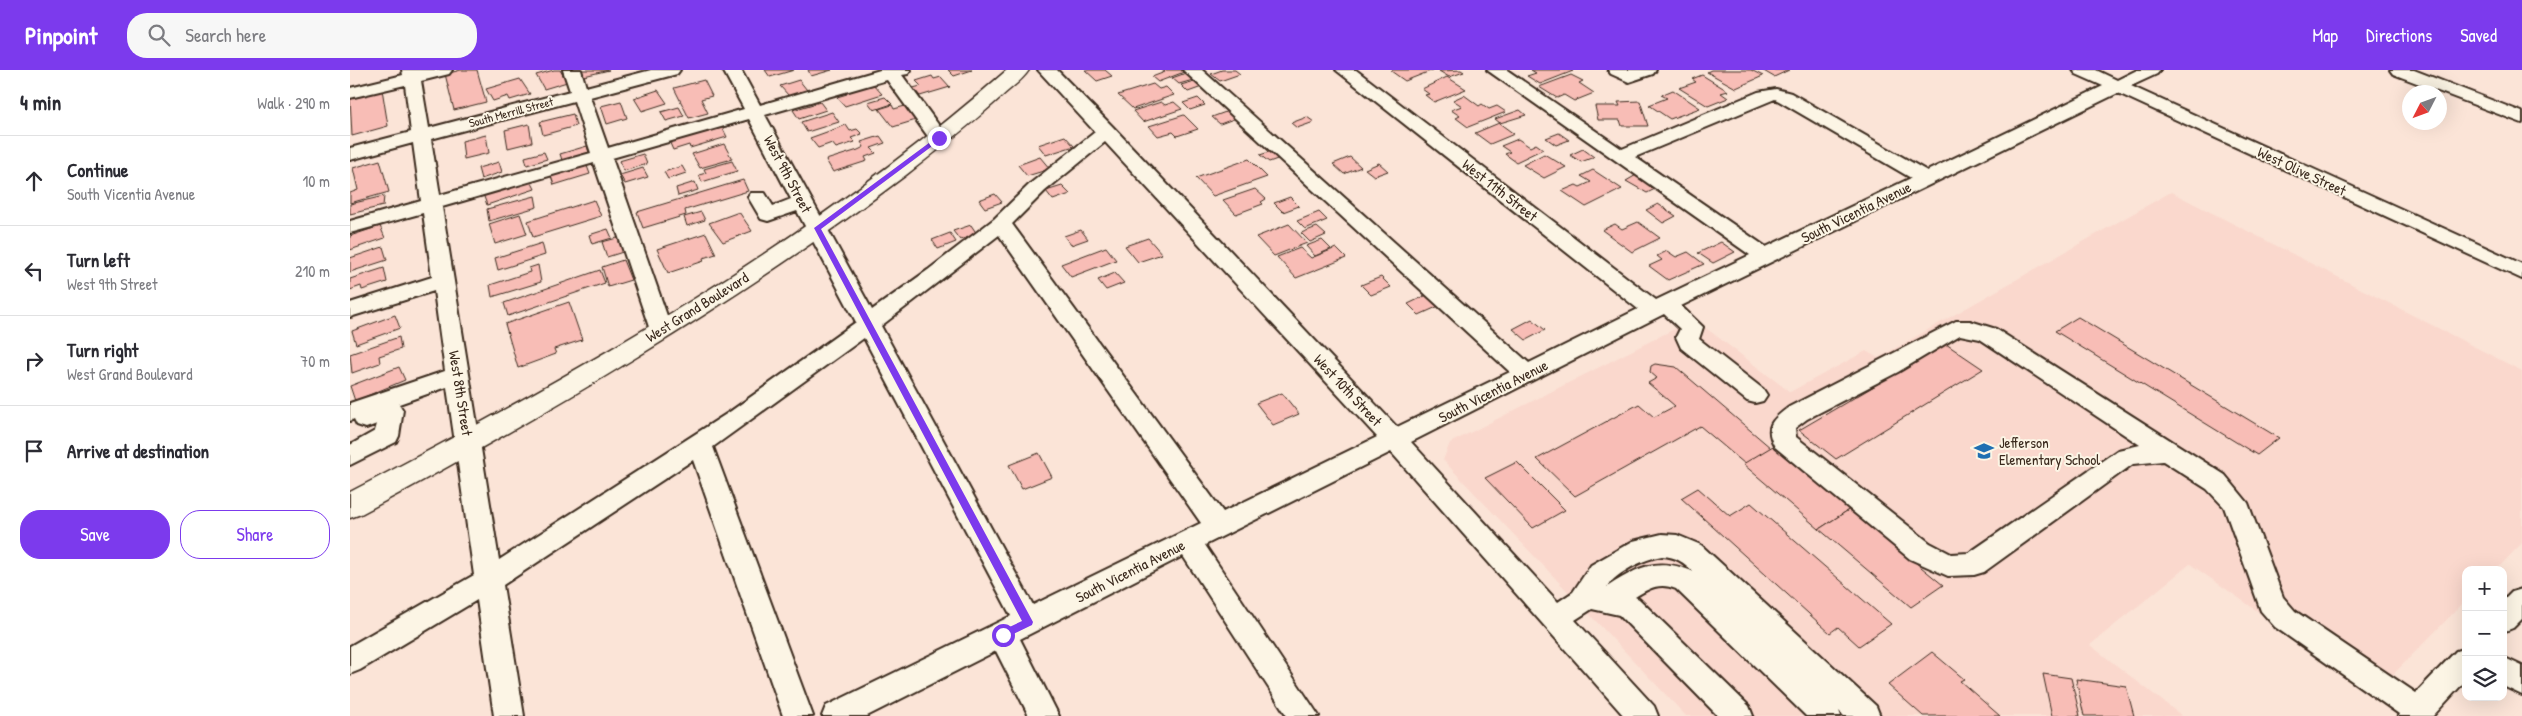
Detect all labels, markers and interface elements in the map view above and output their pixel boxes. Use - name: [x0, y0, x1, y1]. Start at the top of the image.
- search box: [127, 13, 477, 58]
- text: Pinpoint: [25, 19, 97, 51]
- icon: search: [145, 21, 173, 49]
- text: Search here: [185, 22, 266, 48]
- text: Map: [2313, 23, 2338, 48]
- text: Directions: [2366, 23, 2432, 48]
- text: Saved: [2460, 23, 2497, 48]
- north arrow: [2402, 85, 2447, 130]
- text: 4 min: [20, 88, 61, 117]
- text: Walk · 290 m: [257, 92, 330, 114]
- street label: South Merrill Street: [467, 92, 556, 131]
- route end: [928, 127, 951, 150]
- street label: West 9th Street: [759, 132, 818, 217]
- street label: West Olive Street: [2254, 141, 2351, 201]
- street label: West 11th Street: [1458, 154, 1543, 227]
- text: Continue: [67, 157, 128, 183]
- icon: ahead: [20, 167, 48, 195]
- text: 10 m: [302, 170, 330, 192]
- street label: South Vicentia Avenue: [1797, 176, 1915, 248]
- text: South Vicentia Avenue: [67, 183, 195, 205]
- text: Turn left: [67, 247, 130, 273]
- icon: left: [20, 257, 48, 285]
- text: 210 m: [295, 260, 330, 282]
- street label: West Grand Boulevard: [642, 267, 753, 347]
- text: West 9th Street: [67, 273, 158, 295]
- text: Turn right: [67, 337, 138, 363]
- icon: right: [20, 347, 48, 375]
- street label: West 8th Street: [444, 349, 478, 438]
- street label: West 10th Street: [1309, 349, 1387, 431]
- text: 70 m: [300, 350, 330, 372]
- street label: South Vicentia Avenue: [1435, 354, 1551, 428]
- text: West Grand Boulevard: [67, 363, 193, 385]
- place label: Jefferson Elementary School: [1999, 432, 2100, 470]
- icon: arrive: [20, 437, 48, 465]
- text: Arrive at destination: [67, 438, 209, 464]
- school or university icon: Jefferson Elementary School: [1973, 440, 1995, 462]
- button: Save: [20, 510, 170, 559]
- button: Share: [180, 510, 330, 559]
- street label: South Vicentia Avenue: [1072, 534, 1188, 608]
- map controls: [2462, 566, 2507, 701]
- button: +: [2462, 566, 2507, 611]
- button: −: [2462, 611, 2507, 656]
- route start: [992, 624, 1015, 647]
- button: layers: [2462, 656, 2507, 701]

